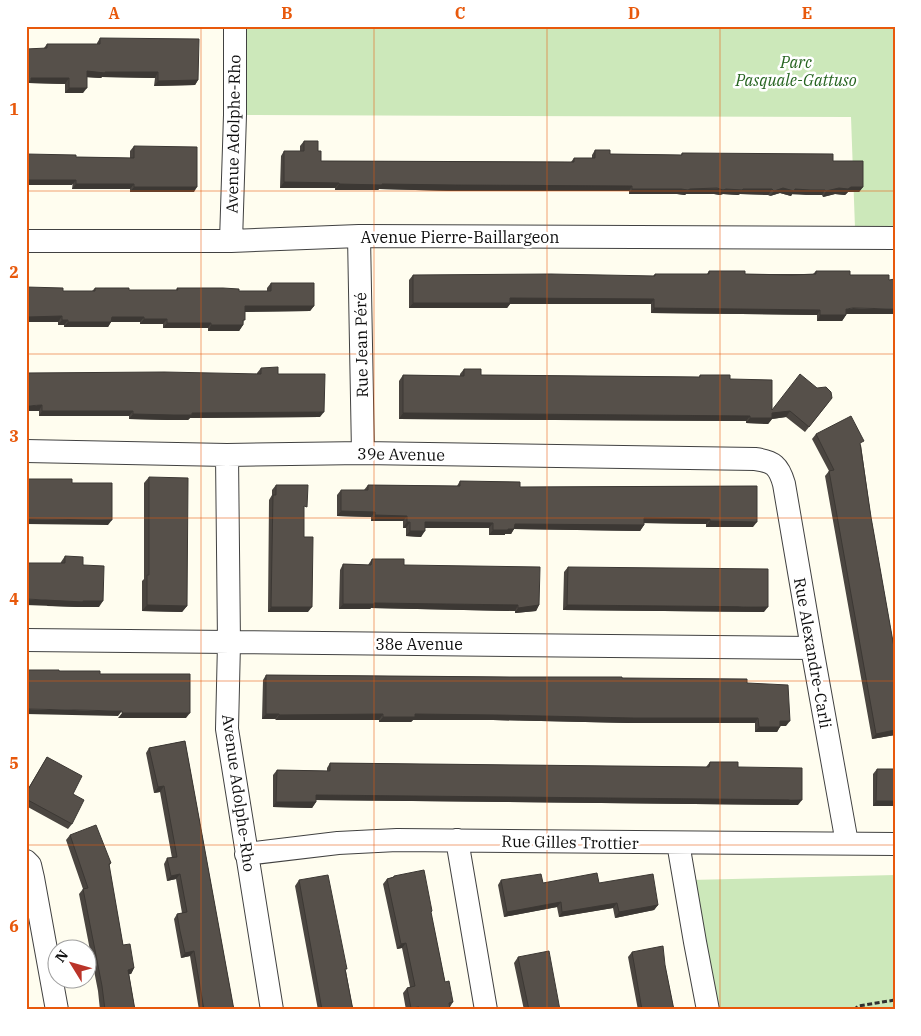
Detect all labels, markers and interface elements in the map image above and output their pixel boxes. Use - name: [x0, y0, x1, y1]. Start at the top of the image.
- text: A: [108, 3, 120, 23]
- text: B: [281, 3, 293, 23]
- text: C: [455, 3, 465, 23]
- text: D: [628, 3, 640, 23]
- text: E: [802, 3, 812, 23]
- park label: Parc Pasquale-Gattuso: [734, 52, 857, 90]
- street label: Avenue Adolphe-Rho: [222, 54, 244, 214]
- text: 1: [9, 99, 19, 119]
- street label: Avenue Pierre-Baillargeon: [360, 227, 560, 247]
- text: 2: [9, 262, 19, 282]
- street label: Rue Jean Péré: [350, 292, 372, 398]
- text: 3: [9, 426, 19, 446]
- street label: 39e Avenue: [357, 443, 445, 465]
- street label: Rue Alexandre-Carli: [790, 576, 836, 730]
- text: 4: [9, 589, 19, 609]
- street label: 38e Avenue: [375, 634, 463, 654]
- street label: Avenue Adolphe-Rho: [218, 713, 260, 873]
- text: 5: [9, 753, 19, 773]
- street label: Rue Gilles Trottier: [501, 831, 639, 853]
- text: 6: [9, 916, 19, 936]
- north arrow: [48, 938, 98, 988]
- text: N: [51, 946, 72, 966]

